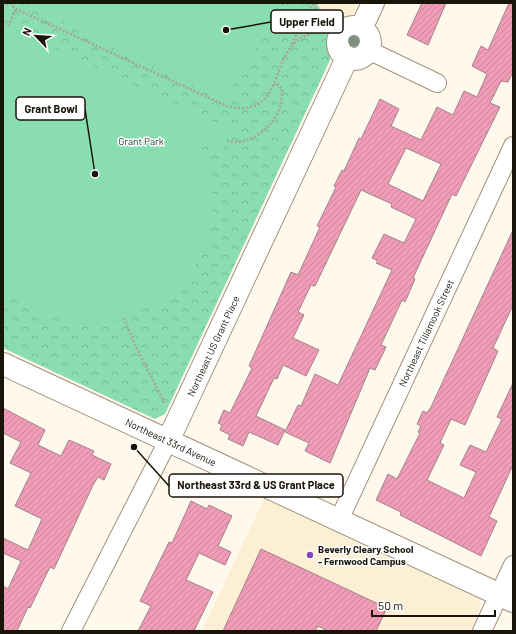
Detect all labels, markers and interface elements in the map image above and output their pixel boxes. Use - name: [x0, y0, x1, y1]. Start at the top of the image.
- callout: Upper Field: [271, 10, 343, 33]
- text: Upper Field: [279, 15, 335, 28]
- north arrow: [16, 16, 56, 56]
- text: N: [19, 25, 34, 38]
- callout: Grant Bowl: [16, 97, 85, 120]
- text: Grant Bowl: [24, 102, 78, 115]
- park label: Grant Park: [118, 135, 164, 147]
- street label: Northeast Tillamook Street: [396, 277, 456, 389]
- street label: Northeast US Grant Place: [184, 294, 242, 398]
- street label: Northeast 33rd Avenue: [124, 416, 218, 468]
- callout: Northeast 33rd & US Grant Place: [169, 474, 343, 497]
- text: Northeast 33rd & US Grant Place: [177, 478, 335, 491]
- place label: Beverly Cleary School - Fernwood Campus: [318, 543, 414, 567]
- marker: Beverly Cleary School - Fernwood Campus: [305, 550, 315, 560]
- scale bar: [372, 592, 495, 618]
- text: 50 m: [378, 598, 403, 612]

